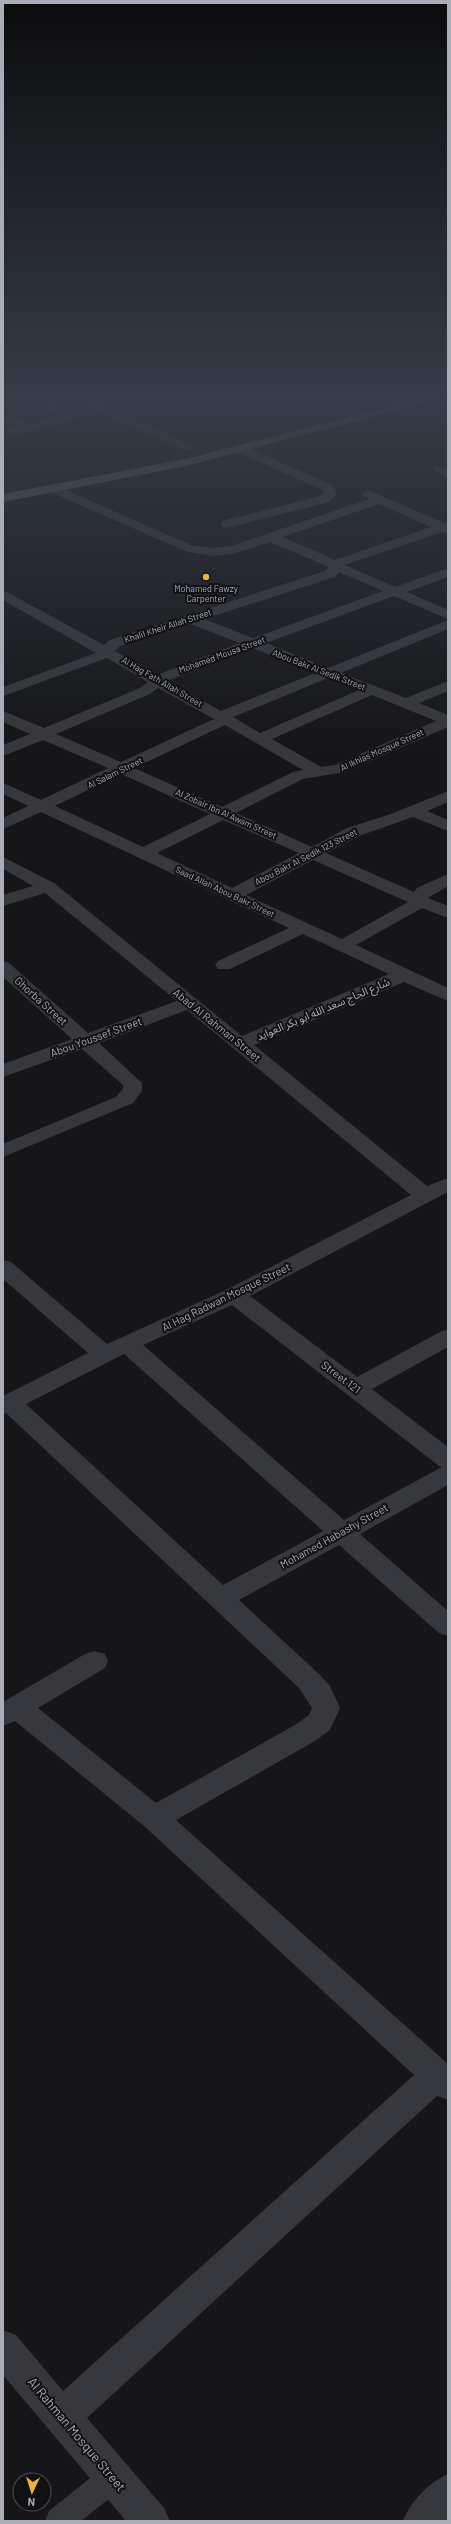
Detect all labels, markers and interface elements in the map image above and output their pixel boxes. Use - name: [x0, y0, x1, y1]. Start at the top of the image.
- marker: Mohamed Fawzy Carpenter: [201, 572, 211, 582]
- place label: Mohamed Fawzy Carpenter: [174, 583, 238, 604]
- street label: Khalil Kheir Allah Street: [123, 606, 213, 645]
- street label: Mohamed Mousa Street: [177, 634, 267, 675]
- street label: Abou Bakr Al Sedik Street: [271, 647, 367, 692]
- street label: Al Hag Fath Allah Street: [120, 654, 204, 709]
- street label: Al Ikhlas Mosque Street: [338, 726, 425, 773]
- street label: Al Salam Street: [86, 755, 144, 791]
- street label: Al Zobair Ibn Al Awam Street: [174, 786, 278, 841]
- street label: Abou Bakr Al Sedik 123 Street: [253, 826, 359, 887]
- street label: Saad Allah Abou Bakr Street: [174, 864, 277, 919]
- street label: Ghorba Street: [12, 974, 70, 1028]
- street label: شارع الحاج سعد الله ابو بكر العوايد: [254, 974, 393, 1044]
- street label: Abad Al Rahman Street: [171, 985, 264, 1064]
- street label: Abou Youssef Street: [48, 1014, 143, 1059]
- street label: Al Hag Radwan Mosque Street: [159, 1260, 292, 1333]
- street label: Street 121: [319, 1358, 363, 1396]
- street label: Mohamed Habashy Street: [278, 1500, 390, 1571]
- street label: Al Rahman Mosque Street: [25, 2374, 129, 2494]
- north arrow: [12, 2472, 52, 2512]
- text: N: [27, 2496, 35, 2509]

